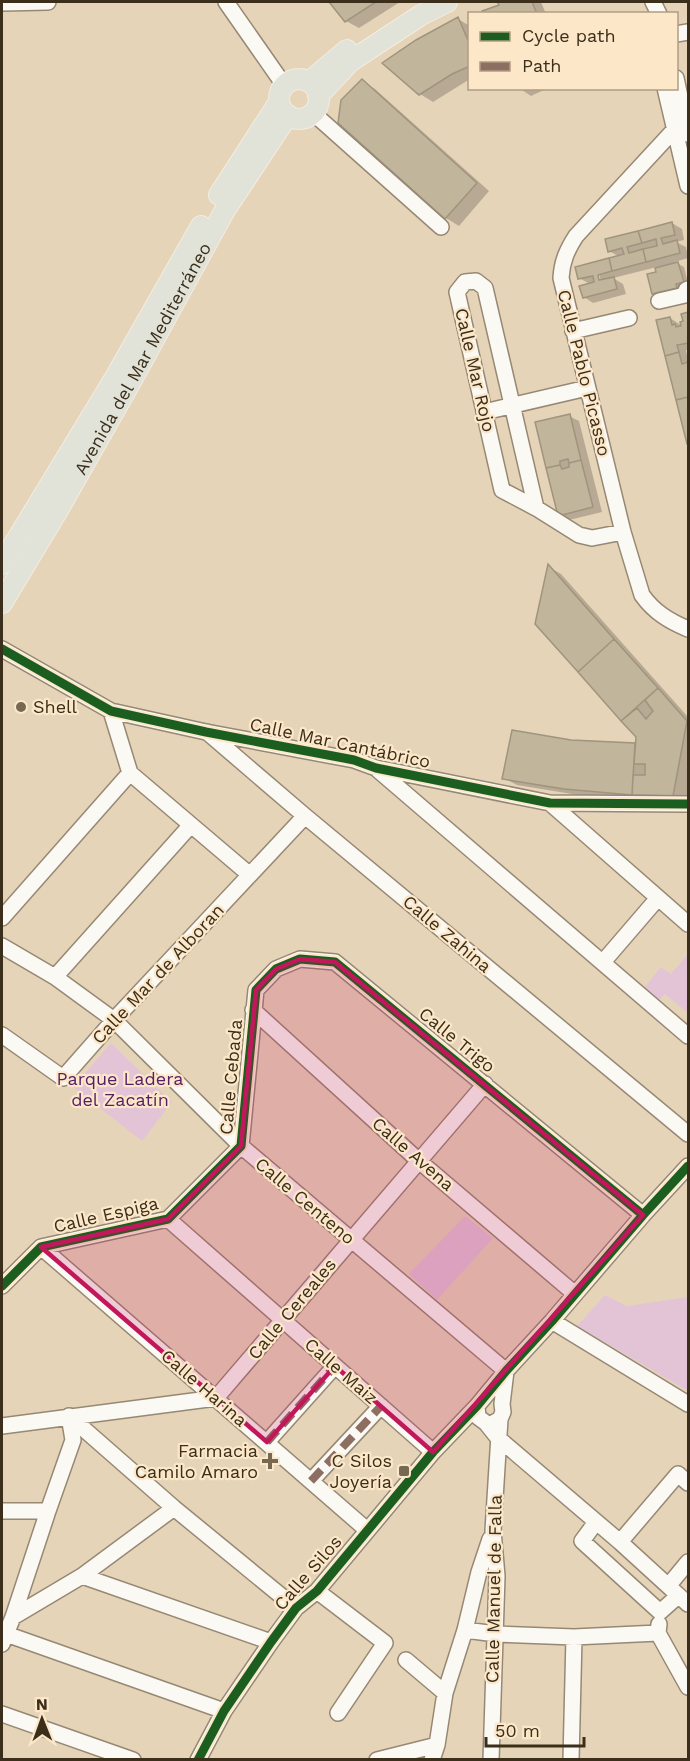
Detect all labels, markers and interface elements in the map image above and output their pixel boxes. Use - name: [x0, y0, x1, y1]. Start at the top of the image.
- legend: [468, 12, 678, 90]
- text: Cycle path: [522, 25, 616, 46]
- text: Path: [522, 55, 562, 76]
- street label: Avenida del Mar Mediterráneo: [69, 239, 215, 478]
- street label: Calle Pablo Picasso: [554, 287, 615, 458]
- street label: Calle Mar Rojo: [451, 306, 500, 434]
- place label: Shell: [33, 696, 78, 717]
- marker: Shell: [14, 700, 28, 714]
- street label: Calle Mar Cantábrico: [248, 713, 432, 772]
- street label: Calle Zahina: [399, 891, 496, 977]
- street label: Calle Mar de Alboran: [87, 899, 228, 1048]
- street label: Calle Trigo: [415, 1003, 500, 1077]
- street label: Calle Cebada: [215, 1018, 246, 1136]
- park label: Parque Ladera del Zacatín: [56, 1068, 184, 1110]
- street label: Calle Avena: [368, 1112, 459, 1195]
- street label: Calle Centeno: [251, 1153, 359, 1248]
- street label: Calle Espiga: [51, 1192, 160, 1237]
- street label: Calle Cereales: [243, 1254, 340, 1364]
- street label: Calle Maiz: [301, 1333, 382, 1408]
- street label: Calle Harina: [157, 1345, 252, 1431]
- place label: Farmacia Camilo Amaro: [135, 1440, 258, 1482]
- place label: C Silos Joyería: [329, 1450, 392, 1492]
- marker: Farmacia Camilo Amaro: [263, 1454, 277, 1468]
- marker: C Silos Joyería: [397, 1464, 411, 1478]
- street label: Calle Manuel de Falla: [481, 1495, 506, 1683]
- street label: Calle Silos: [269, 1531, 346, 1614]
- north arrow: [12, 1689, 72, 1749]
- text: N: [36, 1695, 48, 1714]
- scale bar: [486, 1710, 584, 1748]
- text: 50 m: [495, 1720, 540, 1741]

